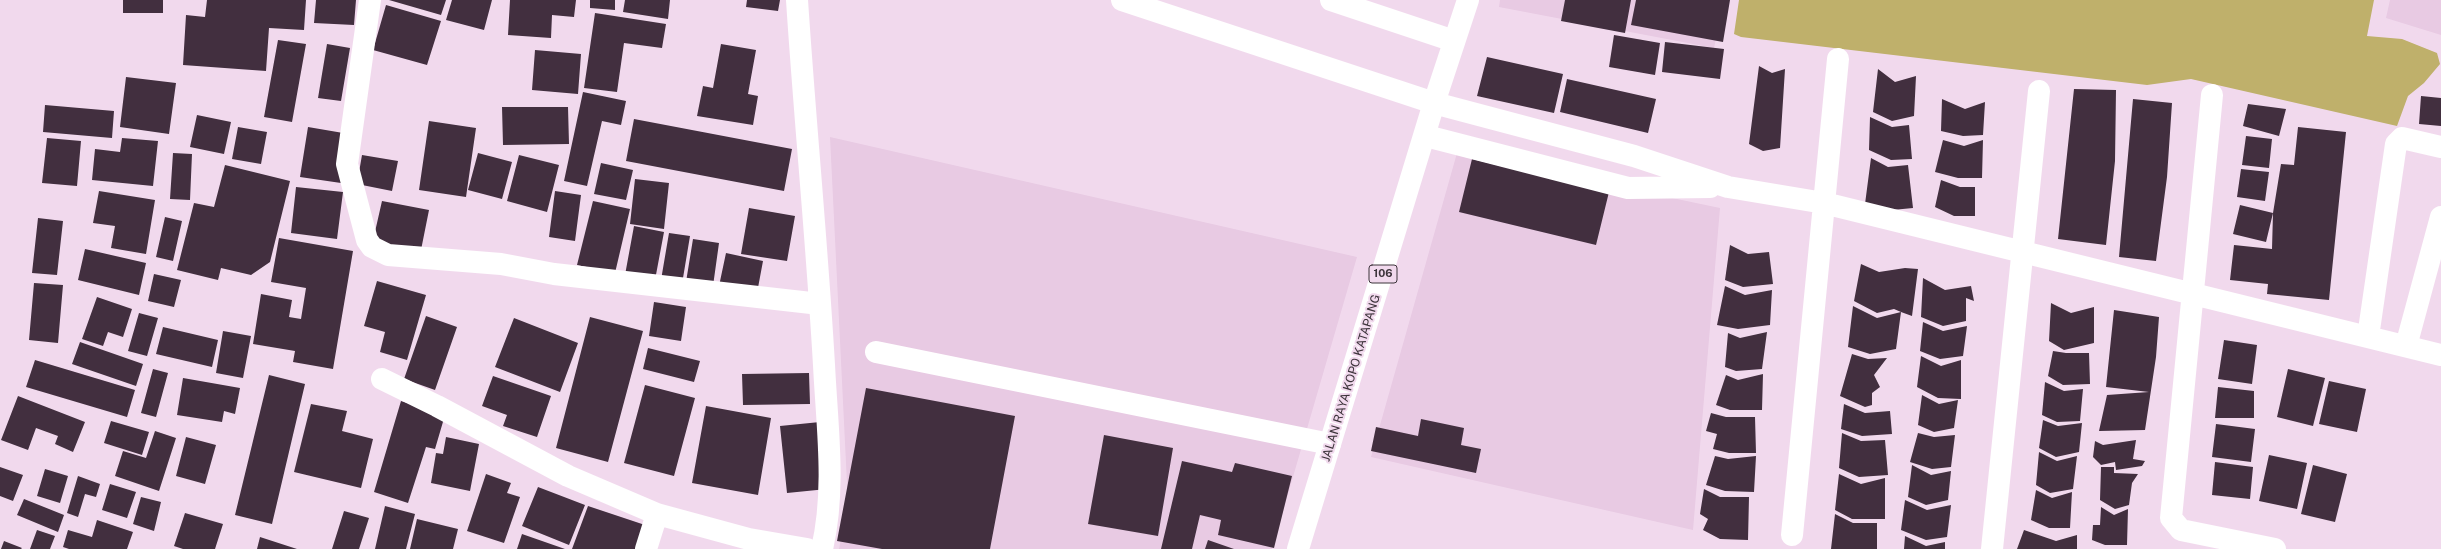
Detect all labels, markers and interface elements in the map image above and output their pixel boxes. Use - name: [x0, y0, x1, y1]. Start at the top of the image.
- road number: 106: [1369, 265, 1397, 283]
- street label: JALAN RAYA KOPO KATAPANG: [1319, 293, 1383, 463]

